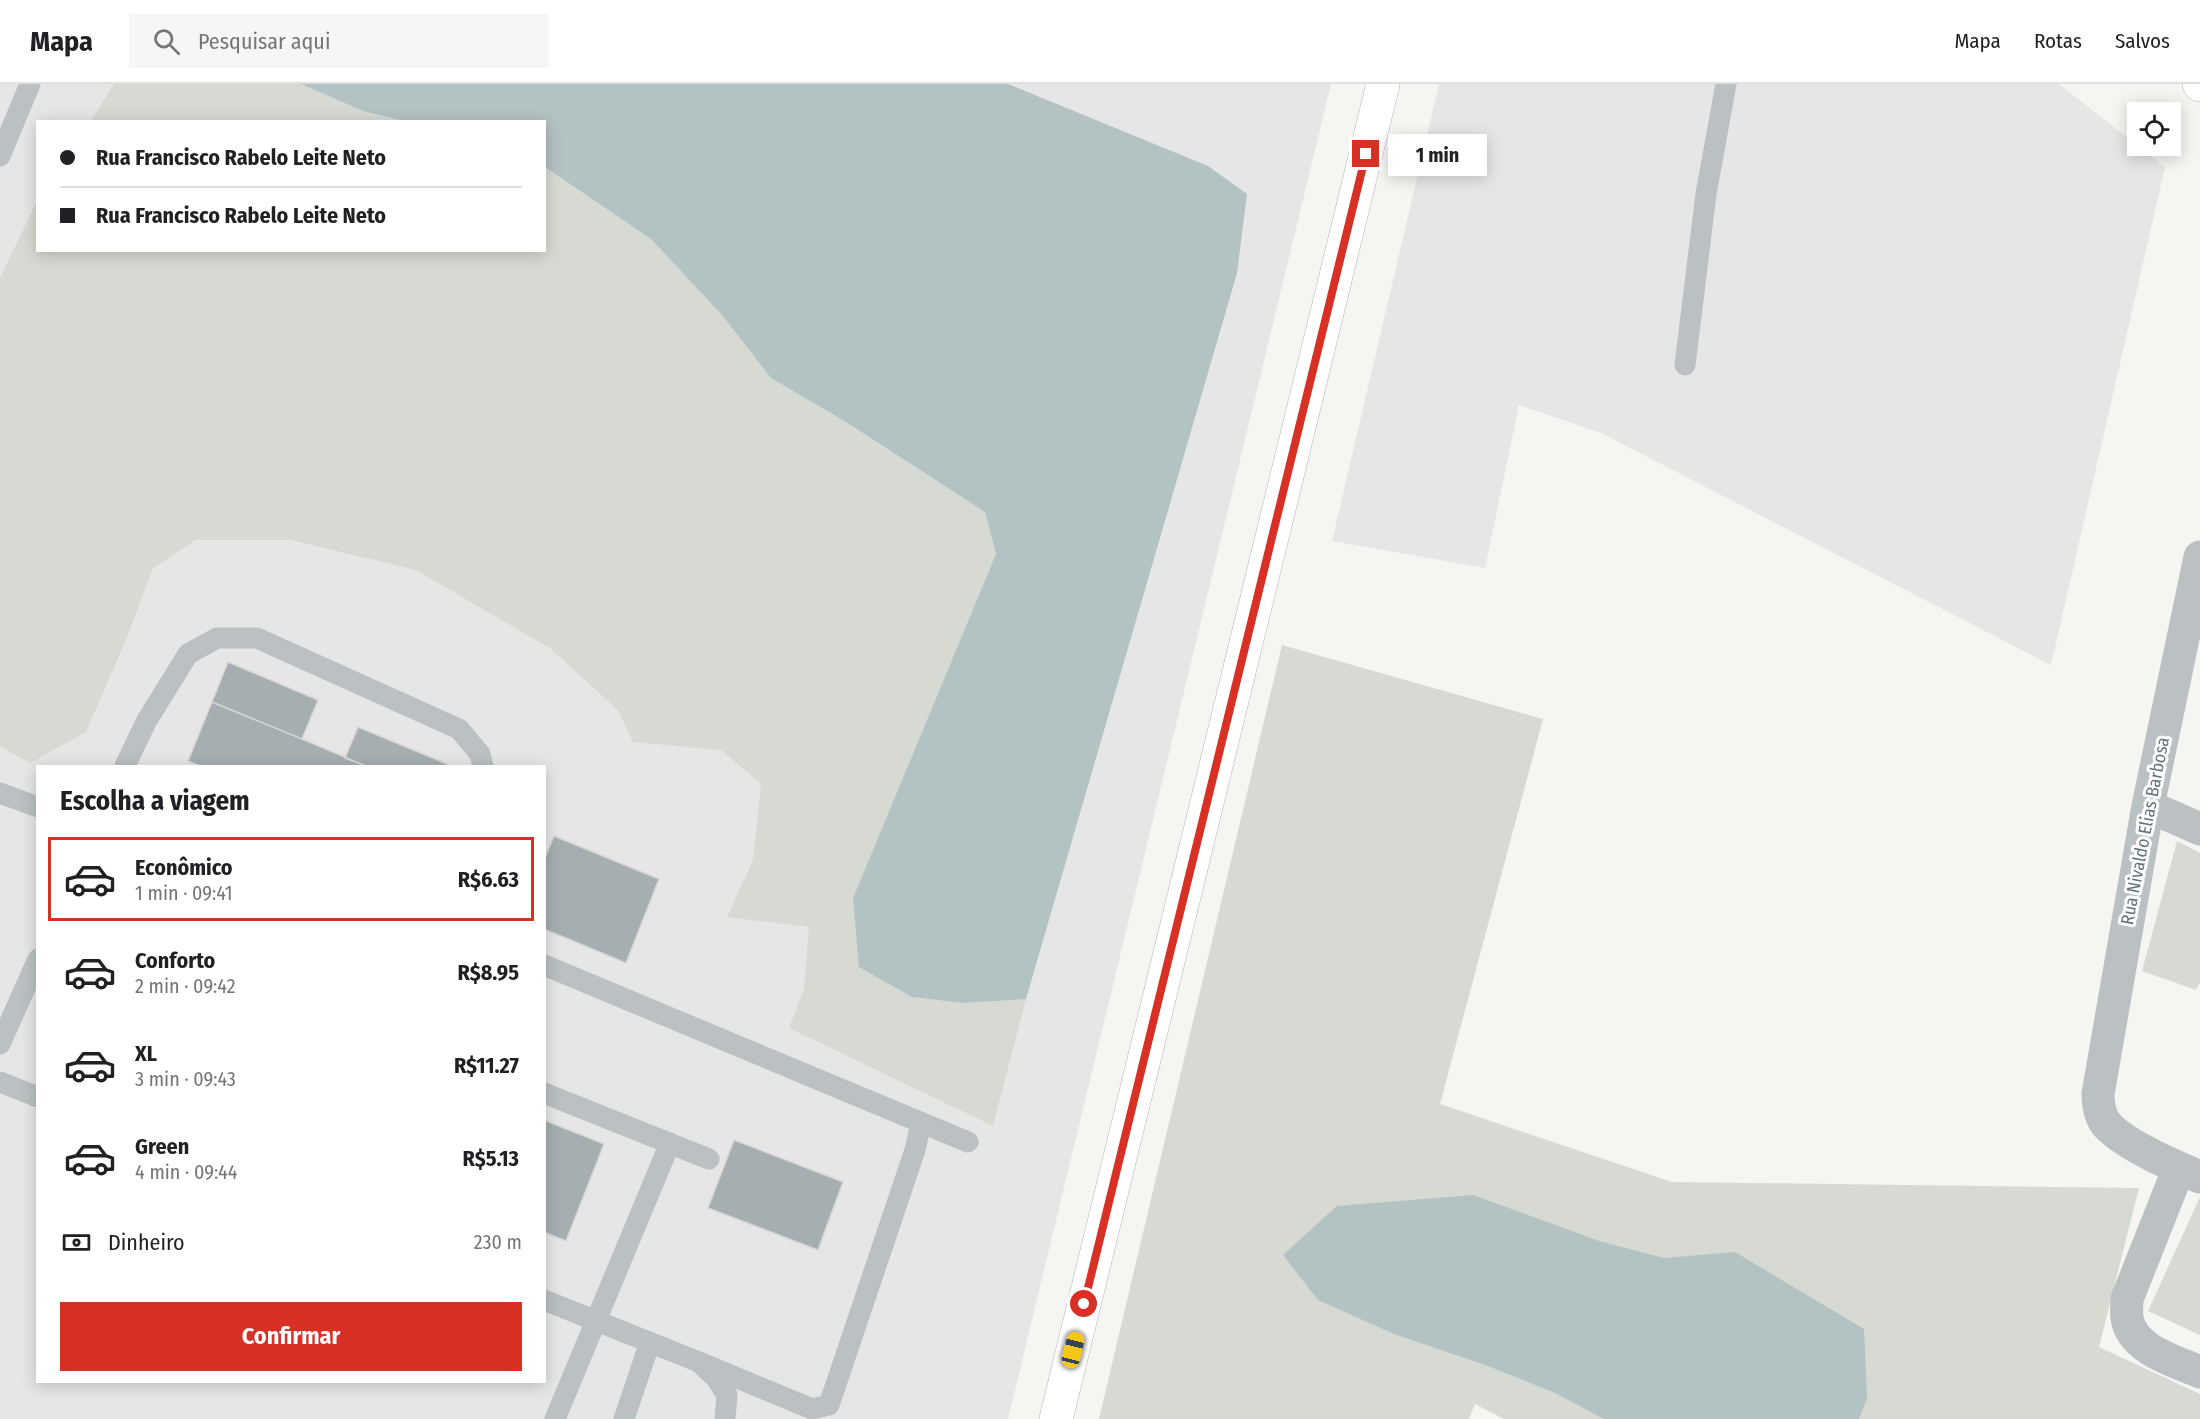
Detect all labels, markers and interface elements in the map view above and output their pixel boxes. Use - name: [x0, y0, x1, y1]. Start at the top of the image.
- search box: [129, 14, 549, 68]
- text: Mapa: [30, 25, 93, 58]
- icon: search: [150, 25, 183, 58]
- text: Pesquisar aqui: [198, 28, 330, 55]
- text: Mapa: [1954, 28, 2001, 54]
- text: Rotas: [2034, 28, 2082, 54]
- text: Salvos: [2115, 28, 2170, 54]
- map controls: [2127, 102, 2181, 156]
- button: locate: [2127, 102, 2181, 156]
- callout: 1 min: [1387, 133, 1486, 175]
- route end: [1352, 140, 1379, 167]
- text: 1 min: [1416, 143, 1459, 167]
- text: Rua Francisco Rabelo Leite Neto: [96, 144, 386, 171]
- text: Rua Francisco Rabelo Leite Neto: [96, 202, 386, 229]
- street label: Rua Nivaldo Elias Barbosa: [2116, 735, 2174, 927]
- text: Escolha a viagem: [60, 785, 250, 817]
- icon: car: [63, 852, 117, 906]
- text: Econômico: [135, 854, 233, 881]
- text: R$6.63: [458, 866, 519, 893]
- text: 1 min · 09:41: [135, 881, 233, 905]
- icon: car: [63, 945, 117, 999]
- text: Conforto: [135, 947, 215, 974]
- text: R$8.95: [458, 959, 519, 986]
- text: 2 min · 09:42: [135, 974, 235, 998]
- icon: car: [63, 1038, 117, 1092]
- text: XL: [135, 1040, 157, 1067]
- text: R$11.27: [454, 1052, 519, 1079]
- text: 3 min · 09:43: [135, 1067, 236, 1091]
- icon: car: [63, 1131, 117, 1185]
- text: Green: [135, 1133, 189, 1160]
- text: R$5.13: [463, 1145, 519, 1172]
- text: 4 min · 09:44: [135, 1160, 237, 1184]
- icon: cash: [60, 1226, 93, 1259]
- text: Dinheiro: [108, 1229, 185, 1256]
- text: 230 m: [474, 1230, 522, 1254]
- route start: [1070, 1290, 1097, 1317]
- button: Confirmar: [60, 1302, 522, 1371]
- car: [1060, 1330, 1086, 1370]

